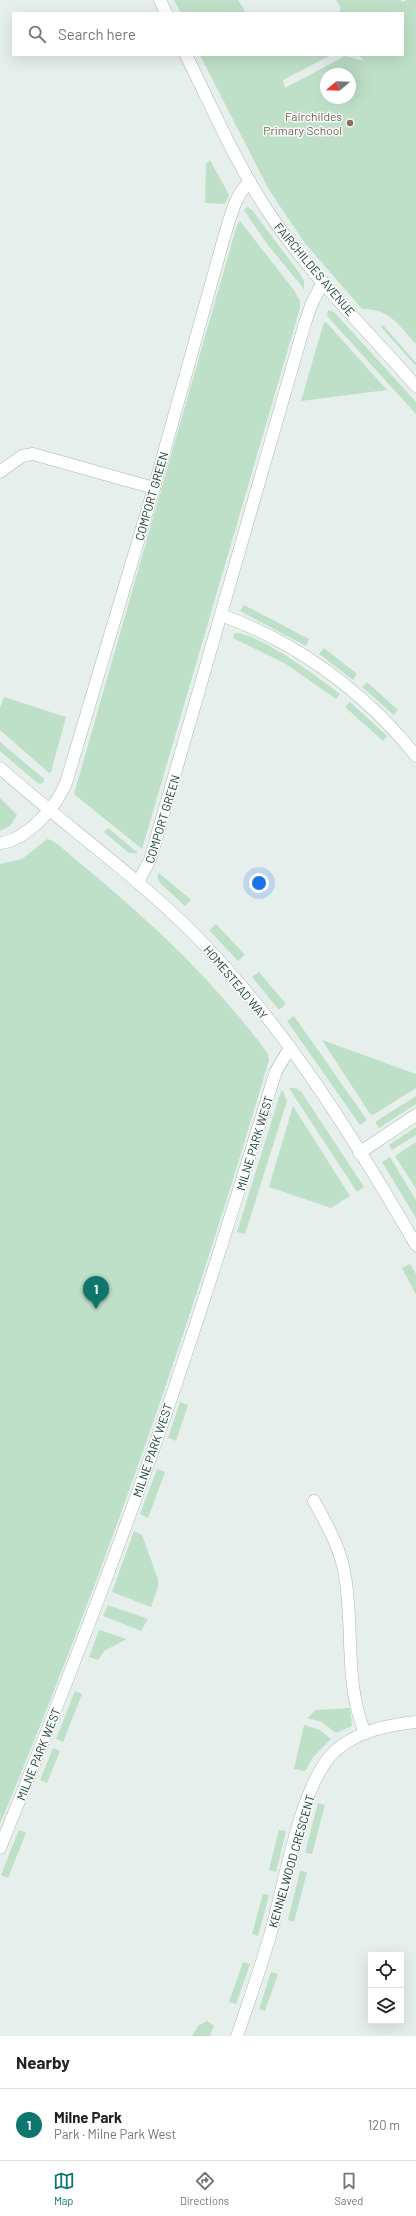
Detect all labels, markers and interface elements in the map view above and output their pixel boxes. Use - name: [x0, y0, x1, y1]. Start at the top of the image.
- search box: [12, 12, 404, 56]
- icon: search: [26, 23, 48, 45]
- text: Search here: [58, 25, 136, 43]
- north arrow: [320, 68, 356, 104]
- place label: Fairchildes Primary School: [263, 109, 342, 137]
- marker: Fairchildes Primary School: [345, 118, 355, 128]
- street label: FAIRCHILDES AVENUE: [272, 220, 358, 318]
- street label: COMPORT GREEN: [132, 450, 170, 542]
- street label: COMPORT GREEN: [142, 773, 182, 865]
- your location: [249, 873, 269, 893]
- street label: HOMESTEAD WAY: [201, 942, 271, 1022]
- street label: MILNE PARK WEST: [233, 1094, 275, 1192]
- pin: 1: [83, 1276, 109, 1309]
- street label: MILNE PARK WEST: [129, 1401, 175, 1499]
- street label: MILNE PARK WEST: [13, 1706, 63, 1802]
- street label: KENNELWOOD CRESCENT: [265, 1793, 317, 1929]
- map controls: [368, 1952, 404, 2024]
- button: locate: [368, 1952, 404, 1988]
- button: layers: [368, 1988, 404, 2024]
- text: Nearby: [16, 2052, 70, 2072]
- text: Milne Park: [54, 2108, 122, 2126]
- text: 1: [27, 2117, 31, 2133]
- text: 120 m: [368, 2117, 400, 2133]
- text: Park · Milne Park West: [54, 2126, 176, 2142]
- tab: Map: [53, 2170, 75, 2207]
- tab: Directions: [180, 2170, 229, 2207]
- tab: Saved: [334, 2170, 363, 2207]

